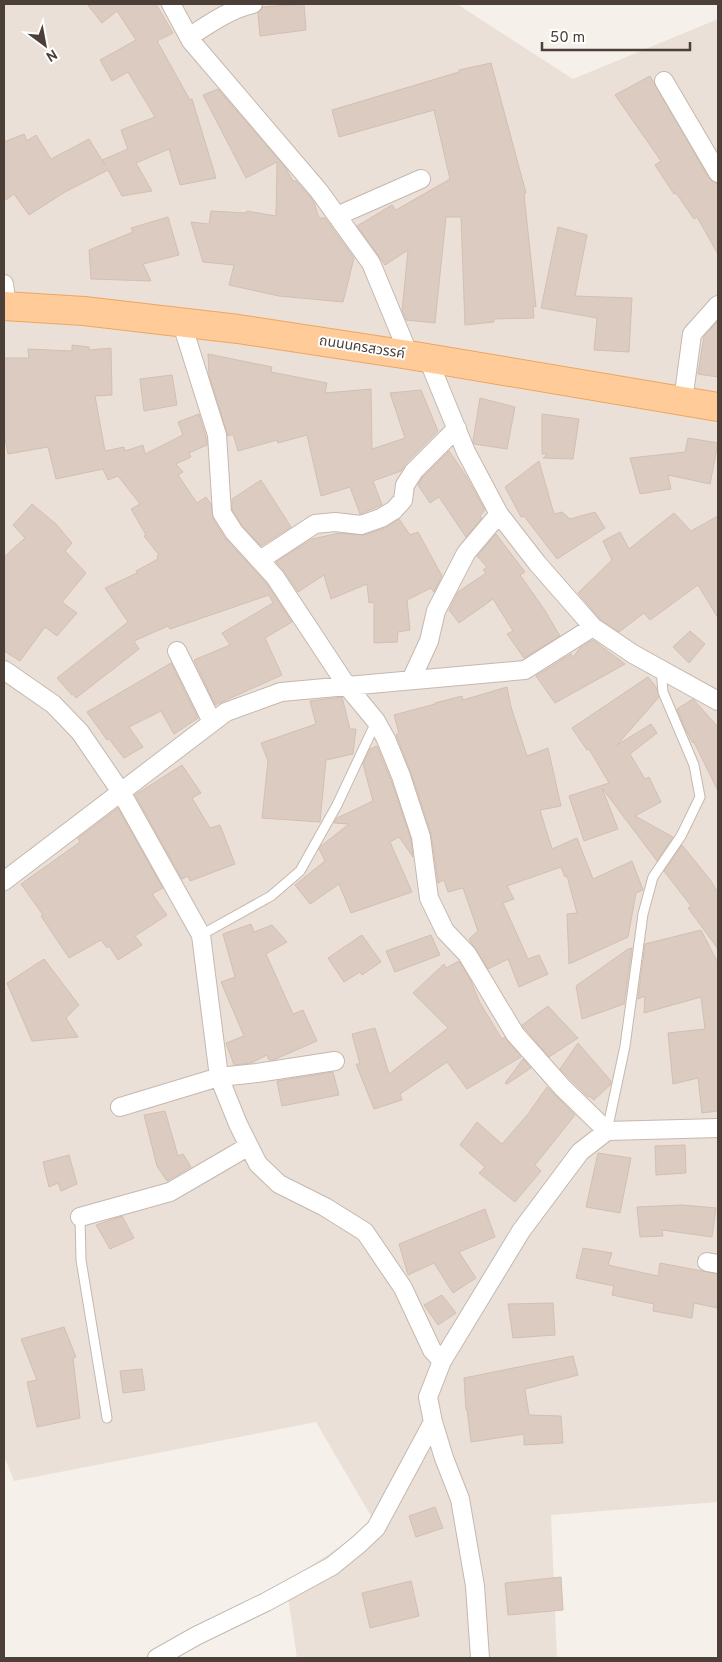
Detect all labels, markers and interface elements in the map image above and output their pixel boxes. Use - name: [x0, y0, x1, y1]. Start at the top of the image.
- north arrow: [20, 20, 70, 70]
- scale bar: [542, 20, 690, 52]
- text: 50 m: [550, 29, 585, 48]
- text: N: [42, 45, 60, 65]
- street label: ถนนนครสวรรค์: [318, 333, 406, 363]

